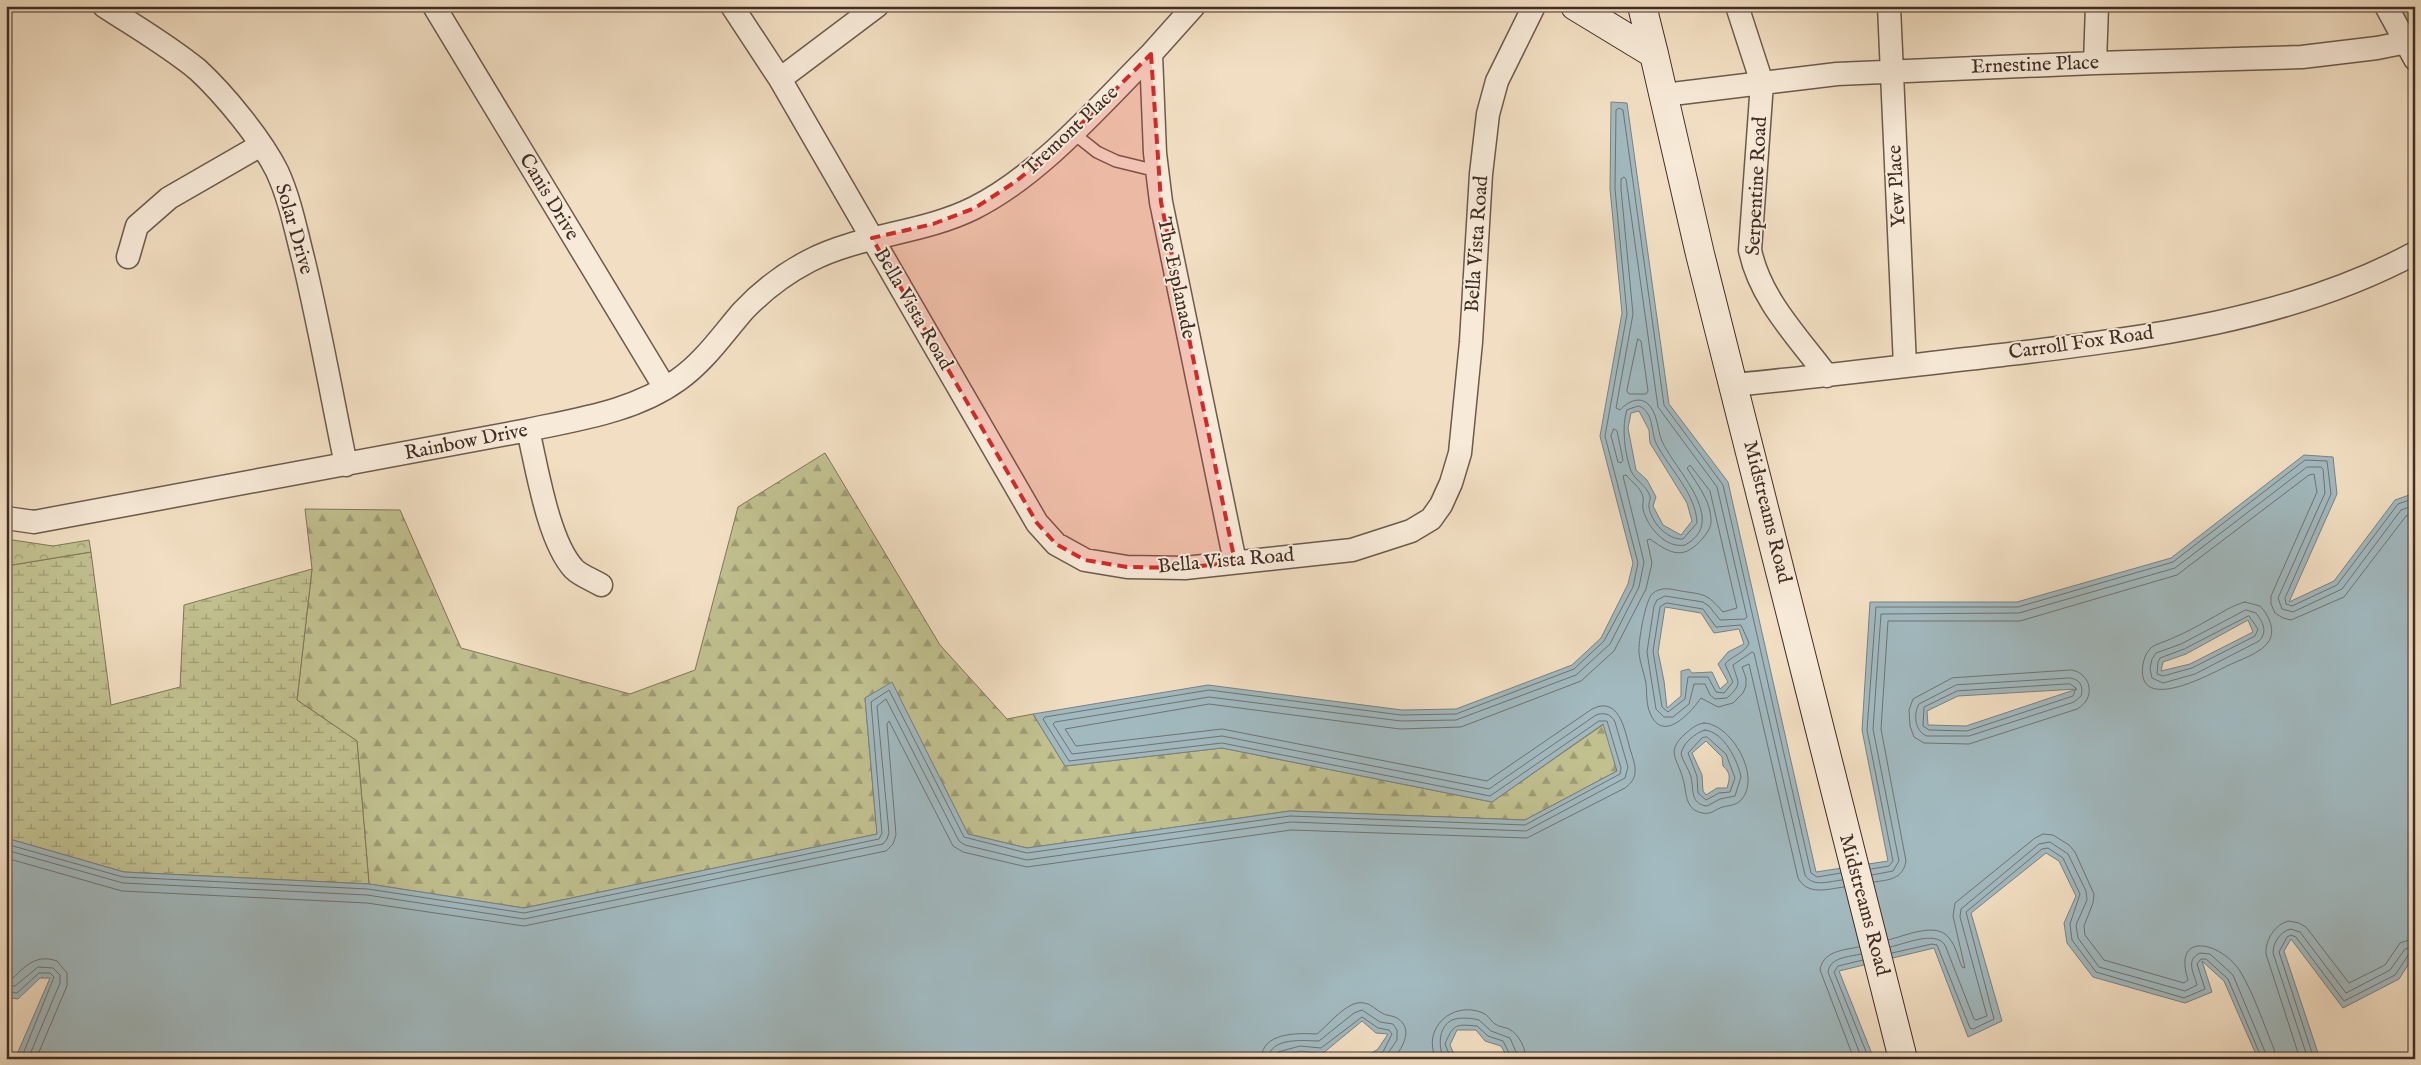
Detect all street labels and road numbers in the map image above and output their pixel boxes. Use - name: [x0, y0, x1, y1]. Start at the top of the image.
- street label: Ernestine Place: [1971, 50, 2099, 80]
- street label: Tremont Place: [1018, 81, 1124, 181]
- street label: Serpentine Road: [1741, 116, 1773, 256]
- street label: Yew Place: [1882, 144, 1912, 228]
- street label: Canis Drive: [513, 149, 585, 245]
- street label: Bella Vista Road: [1460, 175, 1494, 313]
- street label: Solar Drive: [269, 181, 319, 277]
- street label: The Esplanade: [1151, 215, 1201, 341]
- street label: Bella Vista Road: [868, 243, 958, 375]
- street label: Carroll Fox Road: [2007, 320, 2155, 366]
- street label: Rainbow Drive: [402, 418, 530, 466]
- street label: Midstreams Road: [1737, 438, 1797, 586]
- street label: Bella Vista Road: [1157, 543, 1296, 579]
- street label: Midstreams Road: [1833, 831, 1895, 979]

